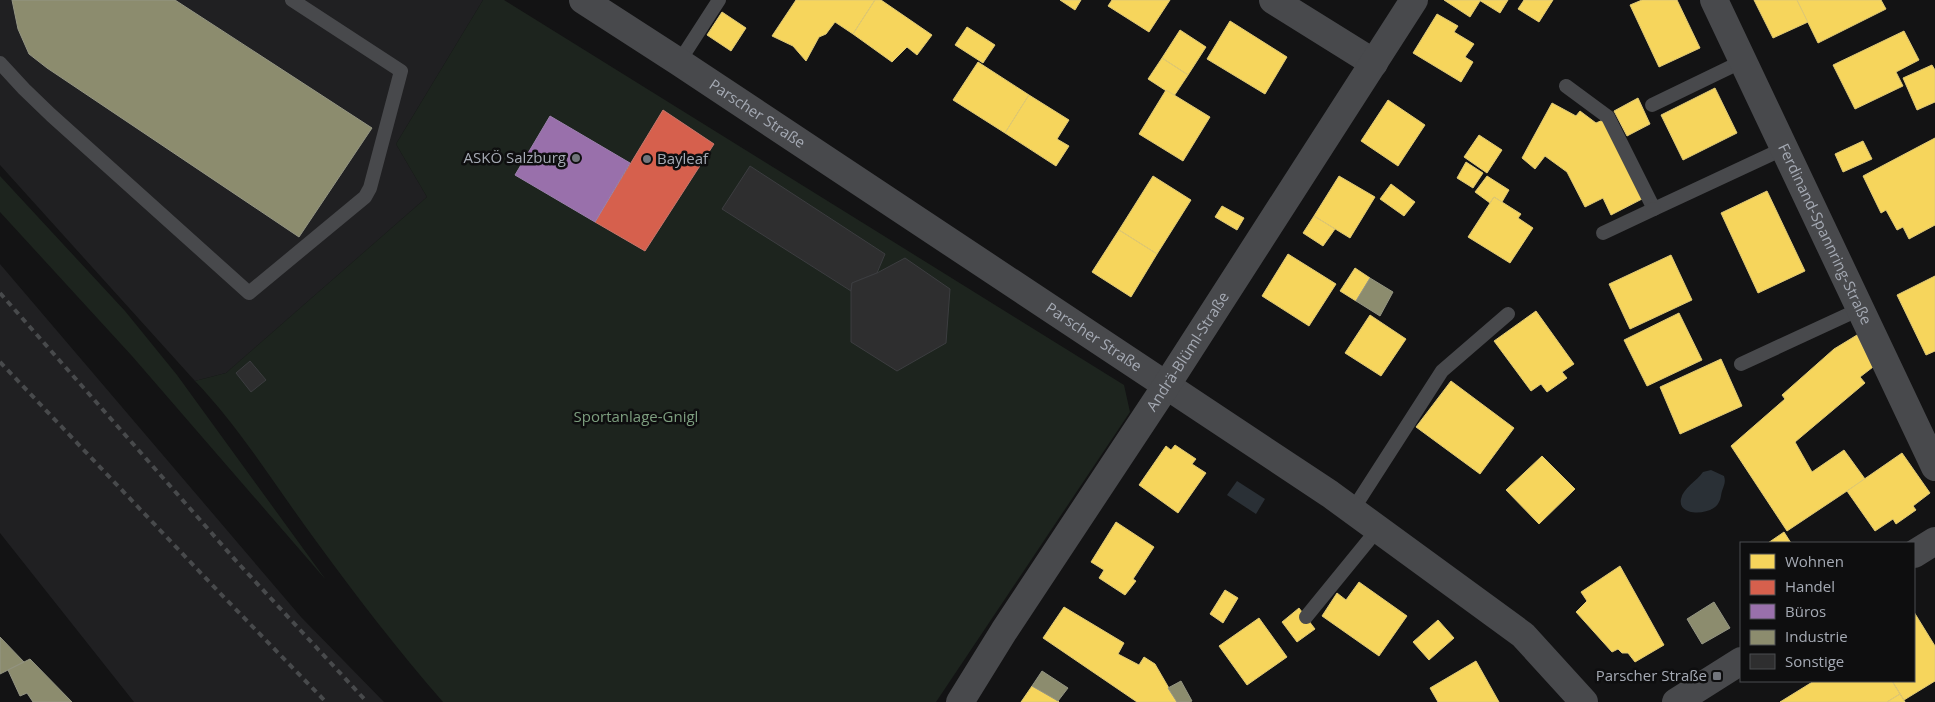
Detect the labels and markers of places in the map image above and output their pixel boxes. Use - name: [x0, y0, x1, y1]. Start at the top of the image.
- place label: ASKÖ Salzburg: [464, 147, 566, 167]
- place label: Bayleaf: [657, 148, 709, 168]
- marker: ASKÖ Salzburg: [570, 152, 582, 164]
- marker: Bayleaf: [641, 153, 653, 165]
- place label: Parscher Straße: [1596, 665, 1707, 685]
- marker: Parscher Straße: [1711, 670, 1723, 682]

